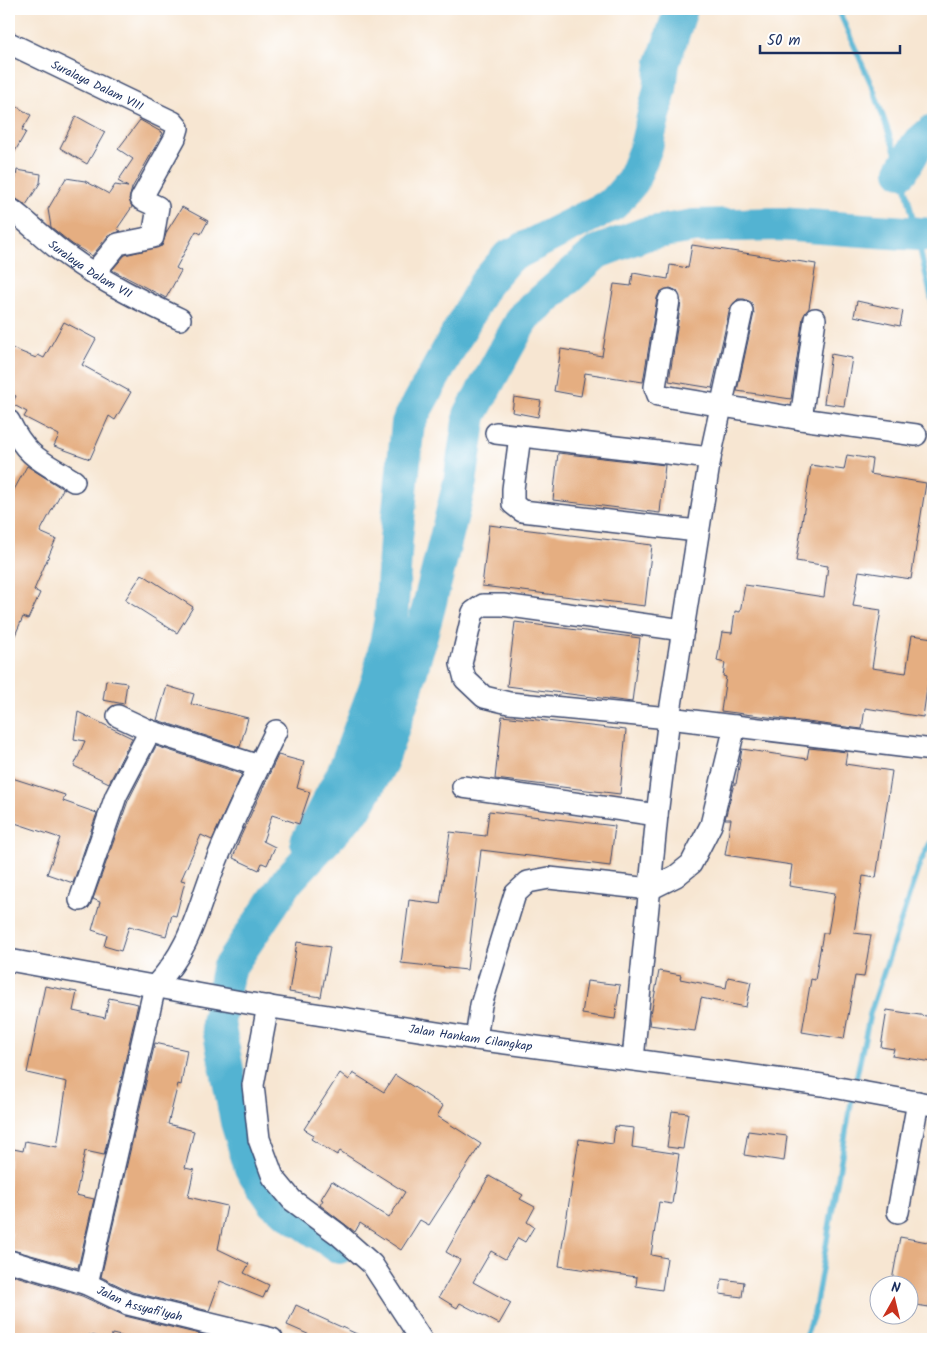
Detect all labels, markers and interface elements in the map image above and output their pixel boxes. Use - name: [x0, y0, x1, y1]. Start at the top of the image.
- scale bar: [760, 22, 900, 54]
- text: 50 m: [767, 29, 801, 53]
- street label: Suralaya Dalam VIII: [48, 56, 147, 116]
- street label: Suralaya Dalam VII: [44, 236, 136, 304]
- street label: Jalan Hankam Cilangkap: [407, 1020, 534, 1056]
- north arrow: [870, 1276, 920, 1326]
- text: N: [890, 1277, 902, 1300]
- street label: Jalan Assyafi'Iyah: [93, 1281, 184, 1327]

